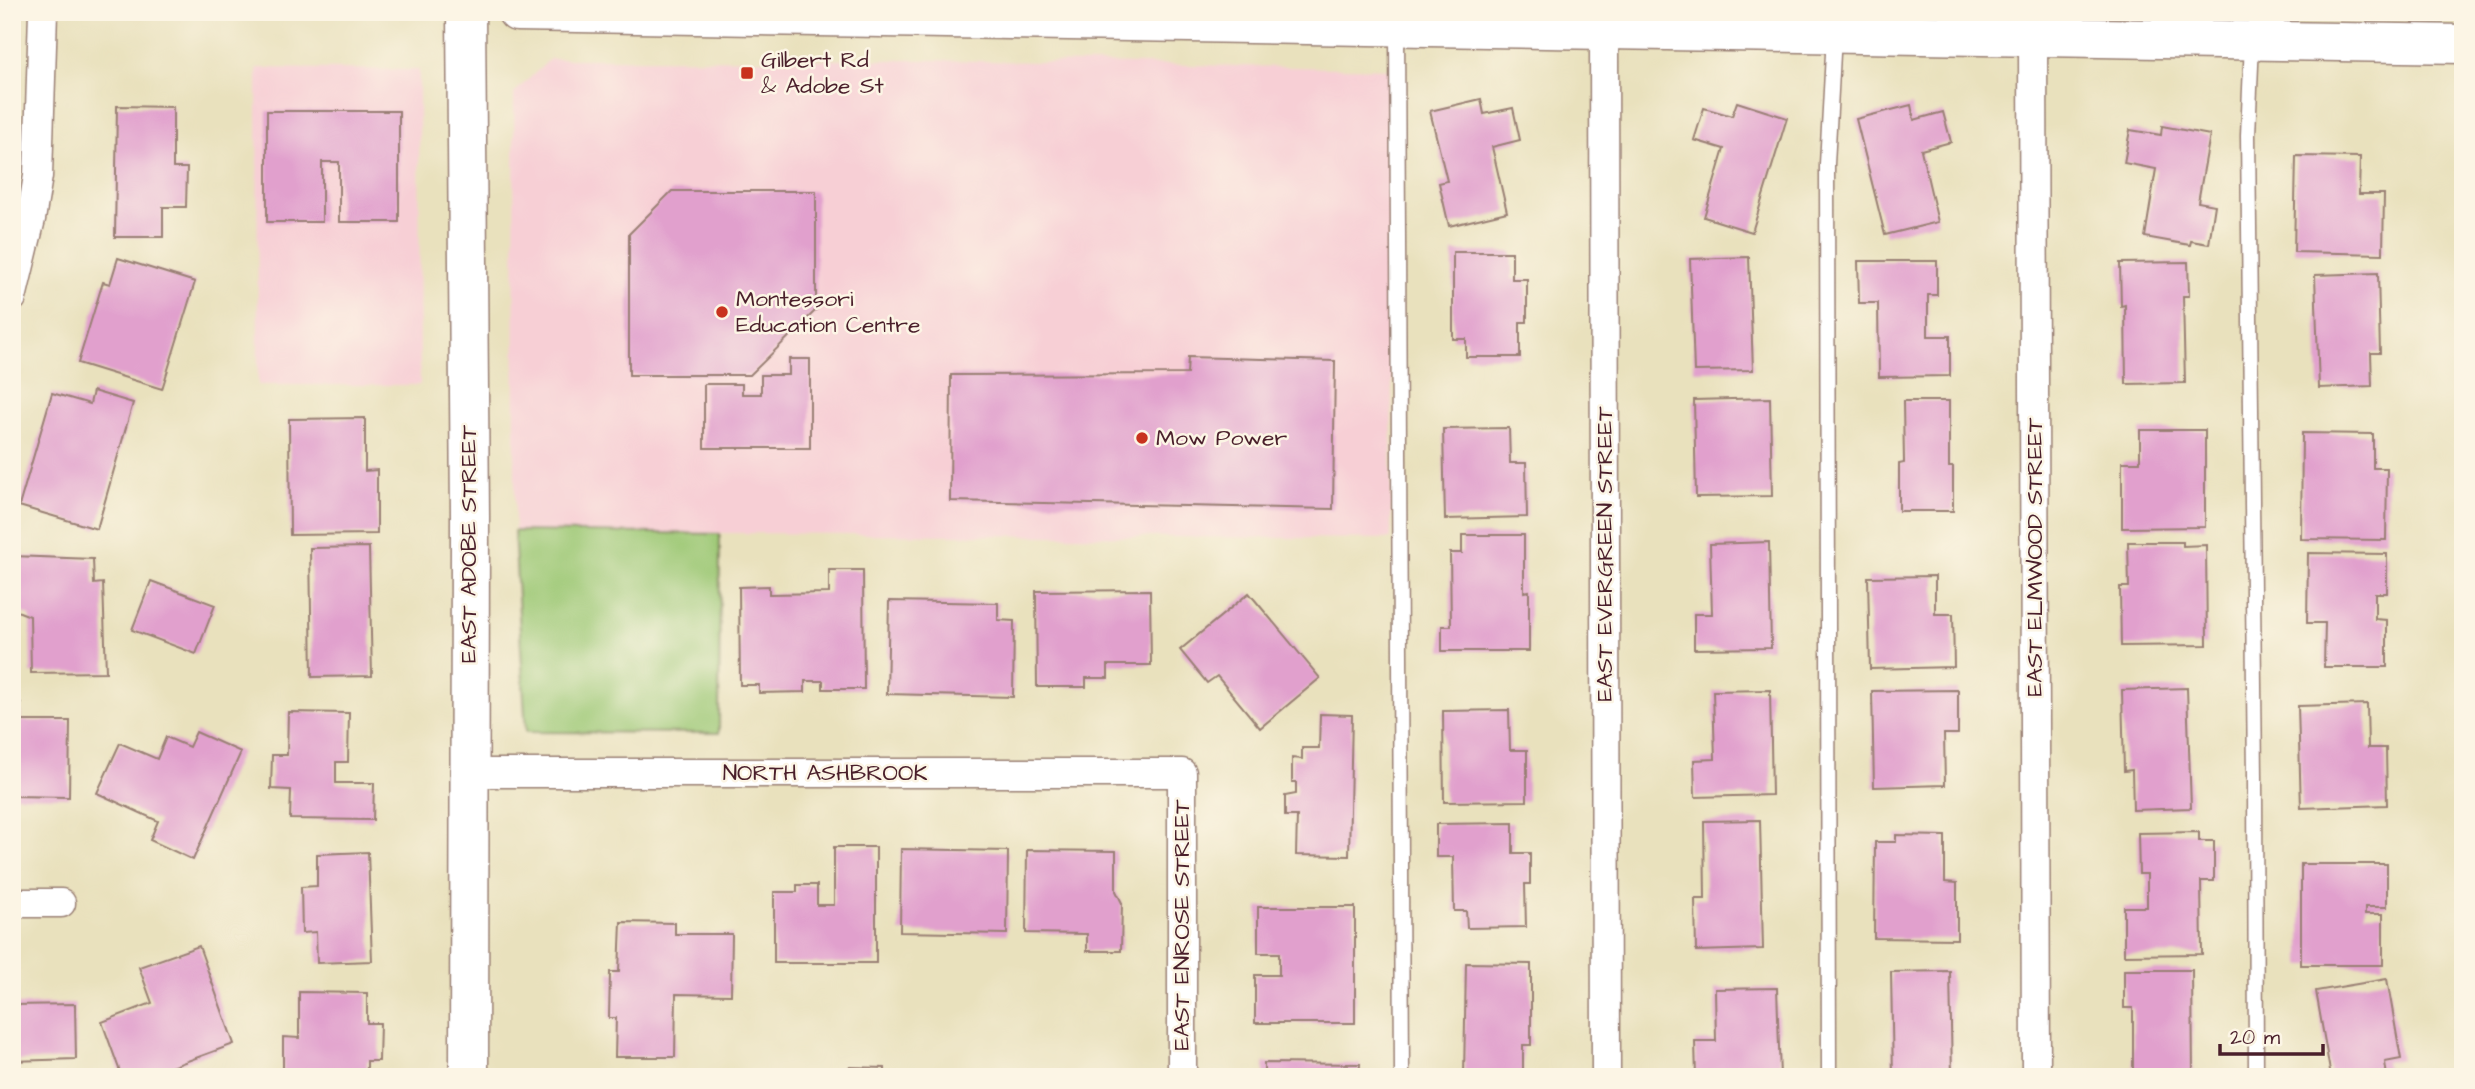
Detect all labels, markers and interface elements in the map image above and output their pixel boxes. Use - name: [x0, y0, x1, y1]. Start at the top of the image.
- place label: Gilbert Rd & Adobe St: [761, 44, 884, 102]
- marker: Gilbert Rd & Adobe St: [739, 65, 755, 81]
- place label: Montessori Education Centre: [736, 283, 920, 341]
- marker: Montessori Education Centre: [714, 304, 730, 320]
- street label: EAST EVERGREEN STREET: [1589, 406, 1621, 701]
- street label: EAST ELMWOOD STREET: [2019, 417, 2051, 696]
- place label: Mow Power: [1156, 422, 1287, 454]
- street label: EAST ADOBE STREET: [453, 424, 485, 663]
- marker: Mow Power: [1134, 430, 1150, 446]
- street label: NORTH ASHBROOK: [723, 757, 927, 789]
- street label: EAST ENROSE STREET: [1166, 799, 1198, 1051]
- scale bar: [2220, 1012, 2323, 1056]
- text: 20 m: [2230, 1023, 2281, 1052]

